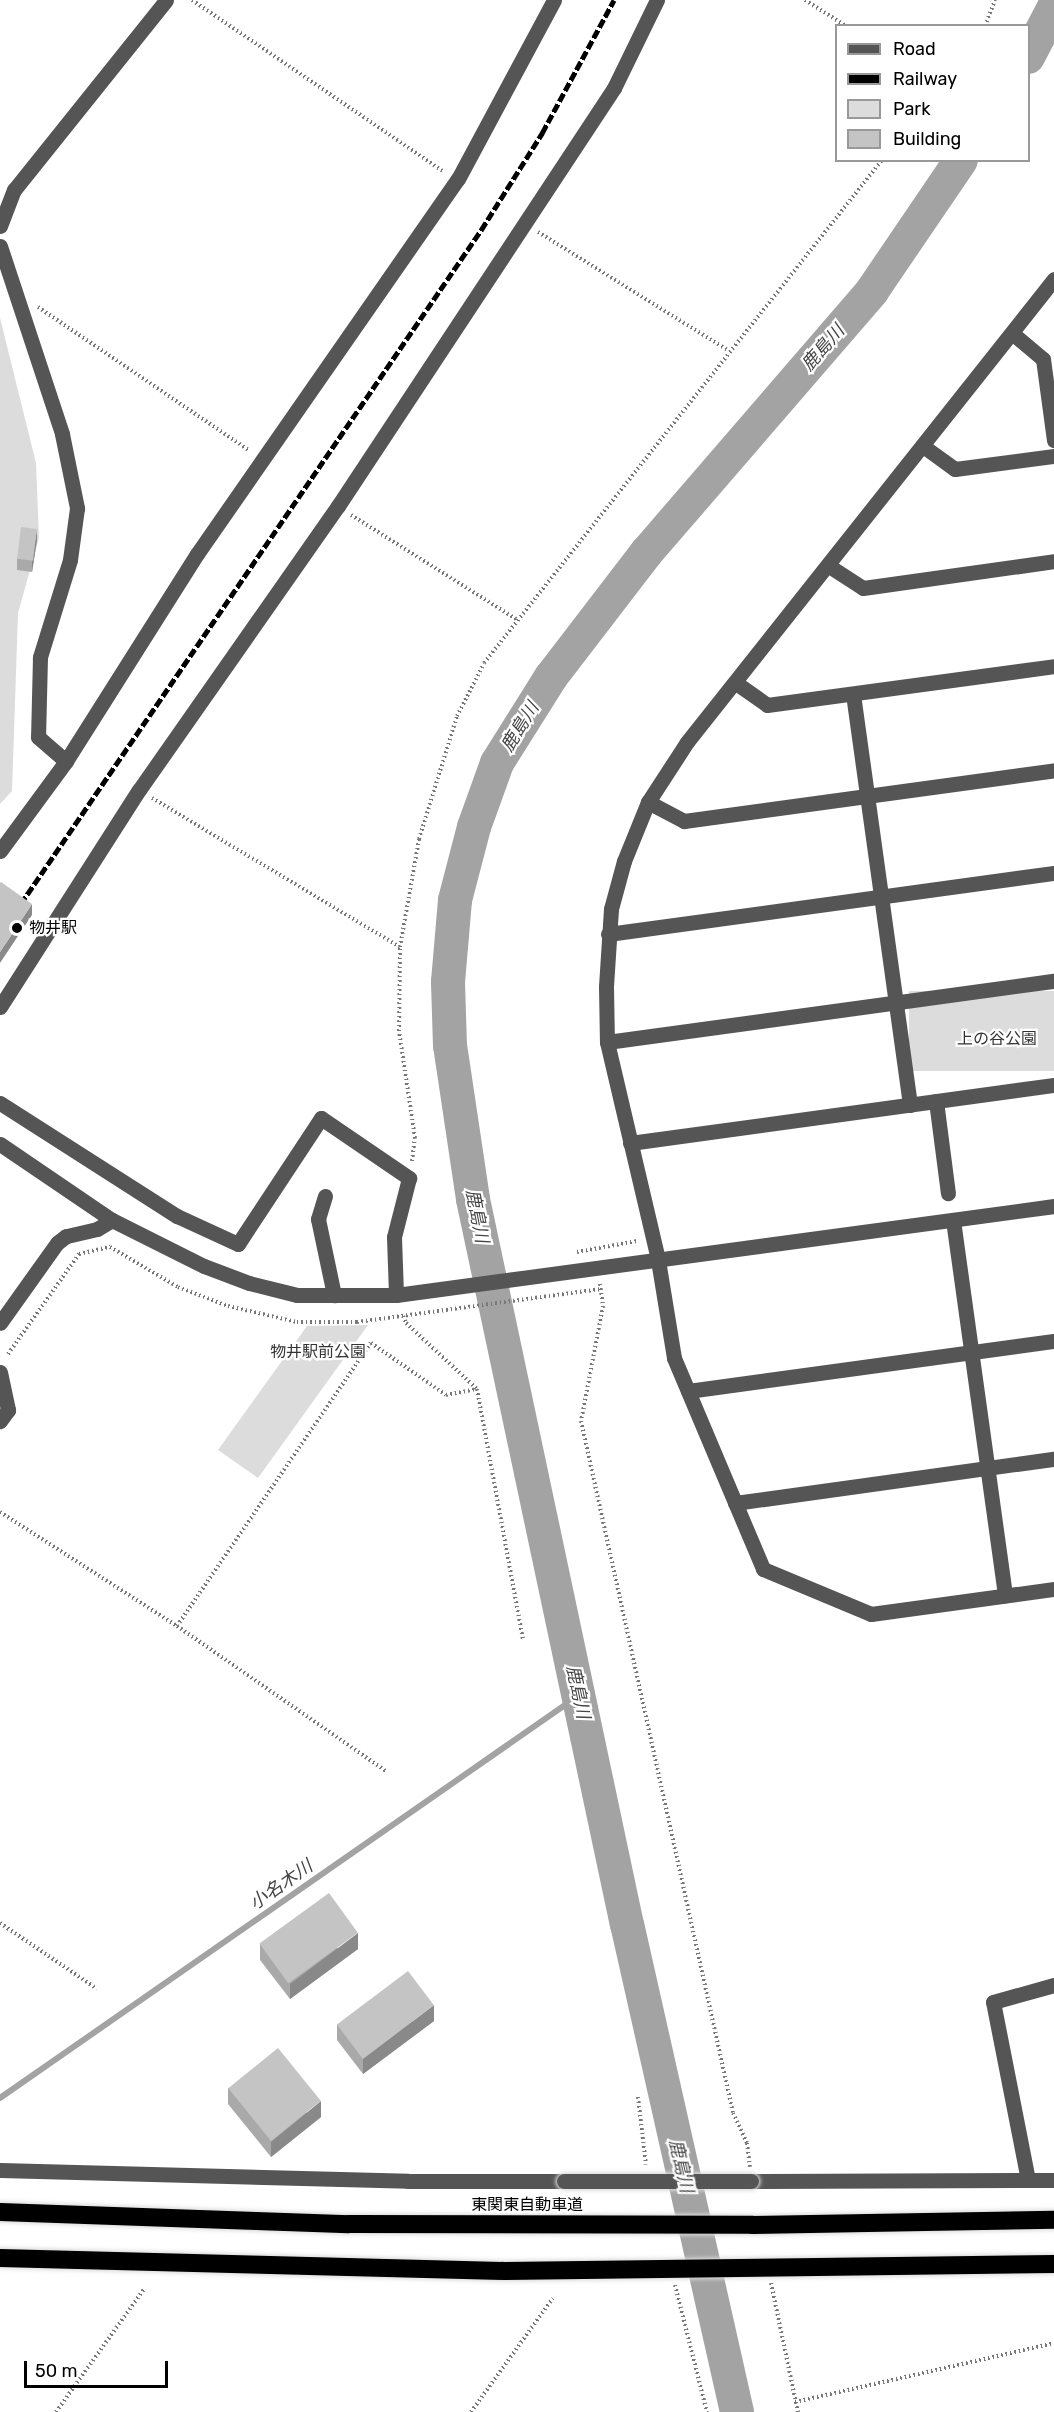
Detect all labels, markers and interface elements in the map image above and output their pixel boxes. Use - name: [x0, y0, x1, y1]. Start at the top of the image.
- legend: [835, 24, 1030, 162]
- text: Road: [893, 38, 936, 60]
- text: Railway: [893, 68, 957, 90]
- text: Park: [893, 98, 930, 120]
- text: Building: [893, 128, 961, 150]
- water label: 鹿島川: [797, 321, 849, 375]
- water label: 鹿島川: [497, 698, 543, 756]
- place label: 物井駅: [29, 918, 77, 938]
- marker: 物井駅: [10, 921, 24, 935]
- park label: 上の谷公園: [957, 1029, 1037, 1049]
- water label: 鹿島川: [461, 1187, 493, 1245]
- park label: 物井駅前公園: [270, 1342, 366, 1362]
- water label: 鹿島川: [562, 1663, 594, 1721]
- water label: 小名木川: [245, 1856, 317, 1914]
- water label: 鹿島川: [664, 2137, 698, 2195]
- street label: 東関東自動車道: [471, 2195, 583, 2215]
- scale bar: [27, 2349, 171, 2387]
- text: 50 m: [35, 2360, 78, 2382]

